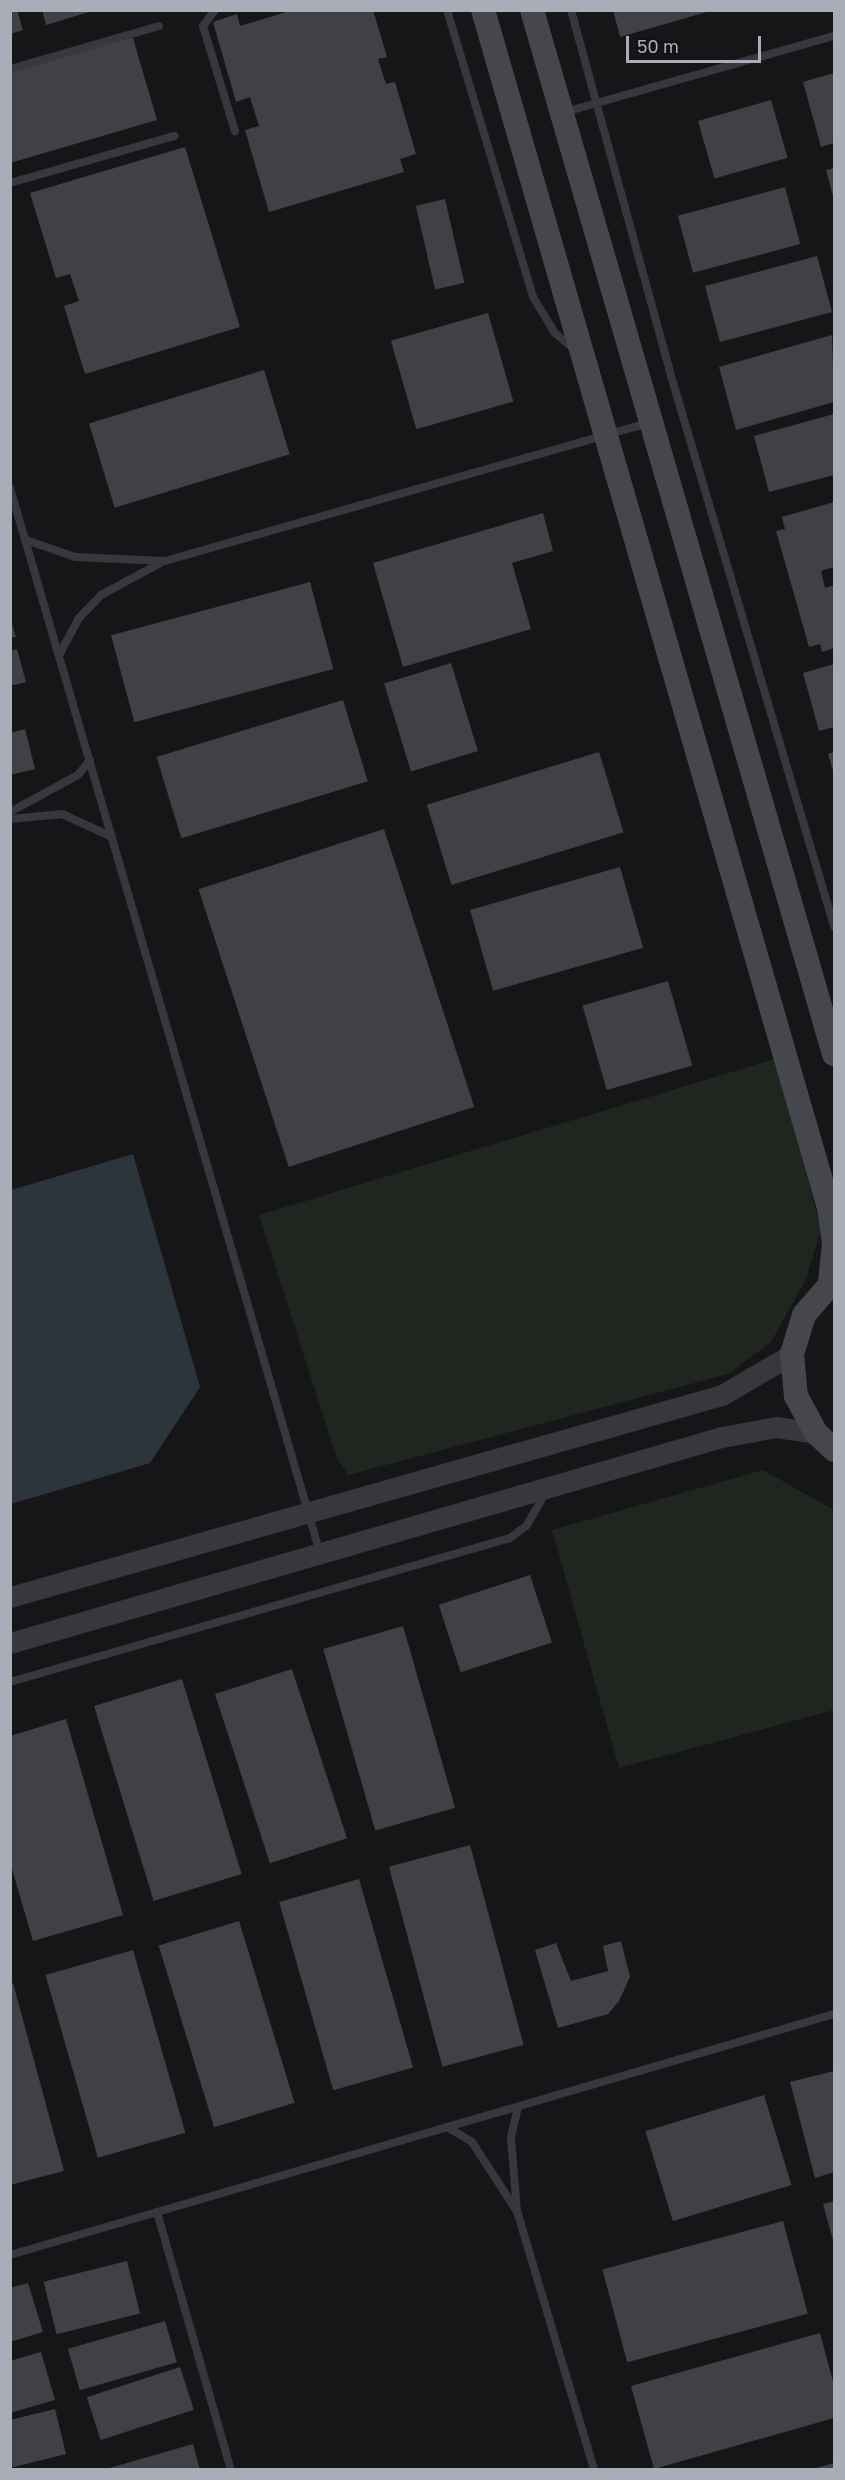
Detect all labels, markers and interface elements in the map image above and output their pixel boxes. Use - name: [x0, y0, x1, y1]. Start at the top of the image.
- scale bar: [629, 24, 764, 62]
- text: 50 m: [637, 35, 679, 57]

